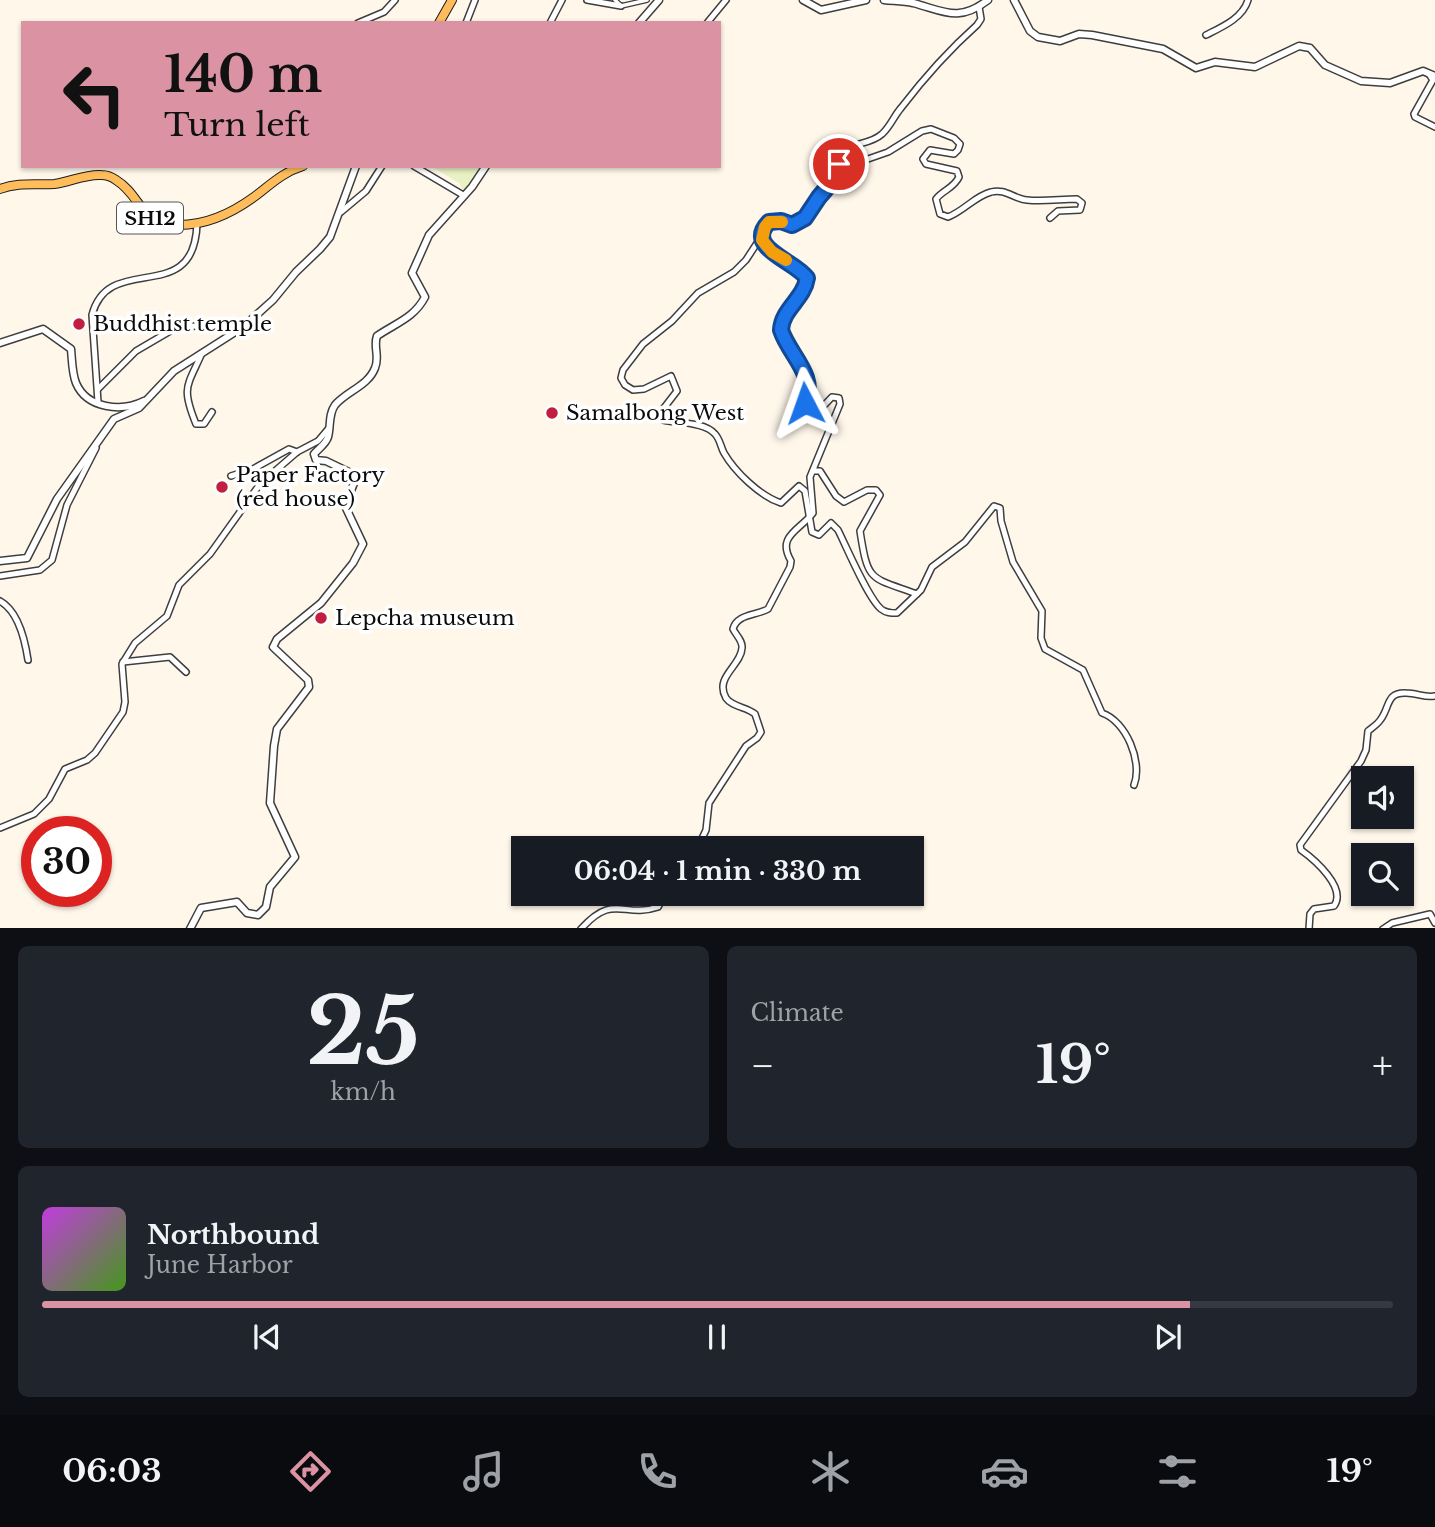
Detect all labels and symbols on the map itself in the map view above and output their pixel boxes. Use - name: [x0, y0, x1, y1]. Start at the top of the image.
- pin: [809, 134, 869, 194]
- road number: SH12: [117, 202, 183, 233]
- place label: Buddhist temple: [93, 311, 272, 337]
- marker: Buddhist temple: [71, 316, 87, 332]
- position arrow: [768, 366, 842, 440]
- place label: Samalbong West: [566, 400, 744, 426]
- marker: Samalbong West: [544, 405, 560, 421]
- place label: Paper Factory (red house): [236, 462, 385, 512]
- marker: Paper Factory (red house): [214, 479, 230, 495]
- place label: Lepcha museum: [335, 605, 515, 631]
- marker: Lepcha museum: [313, 610, 329, 626]
- speed limit sign: 30: [21, 816, 112, 907]

